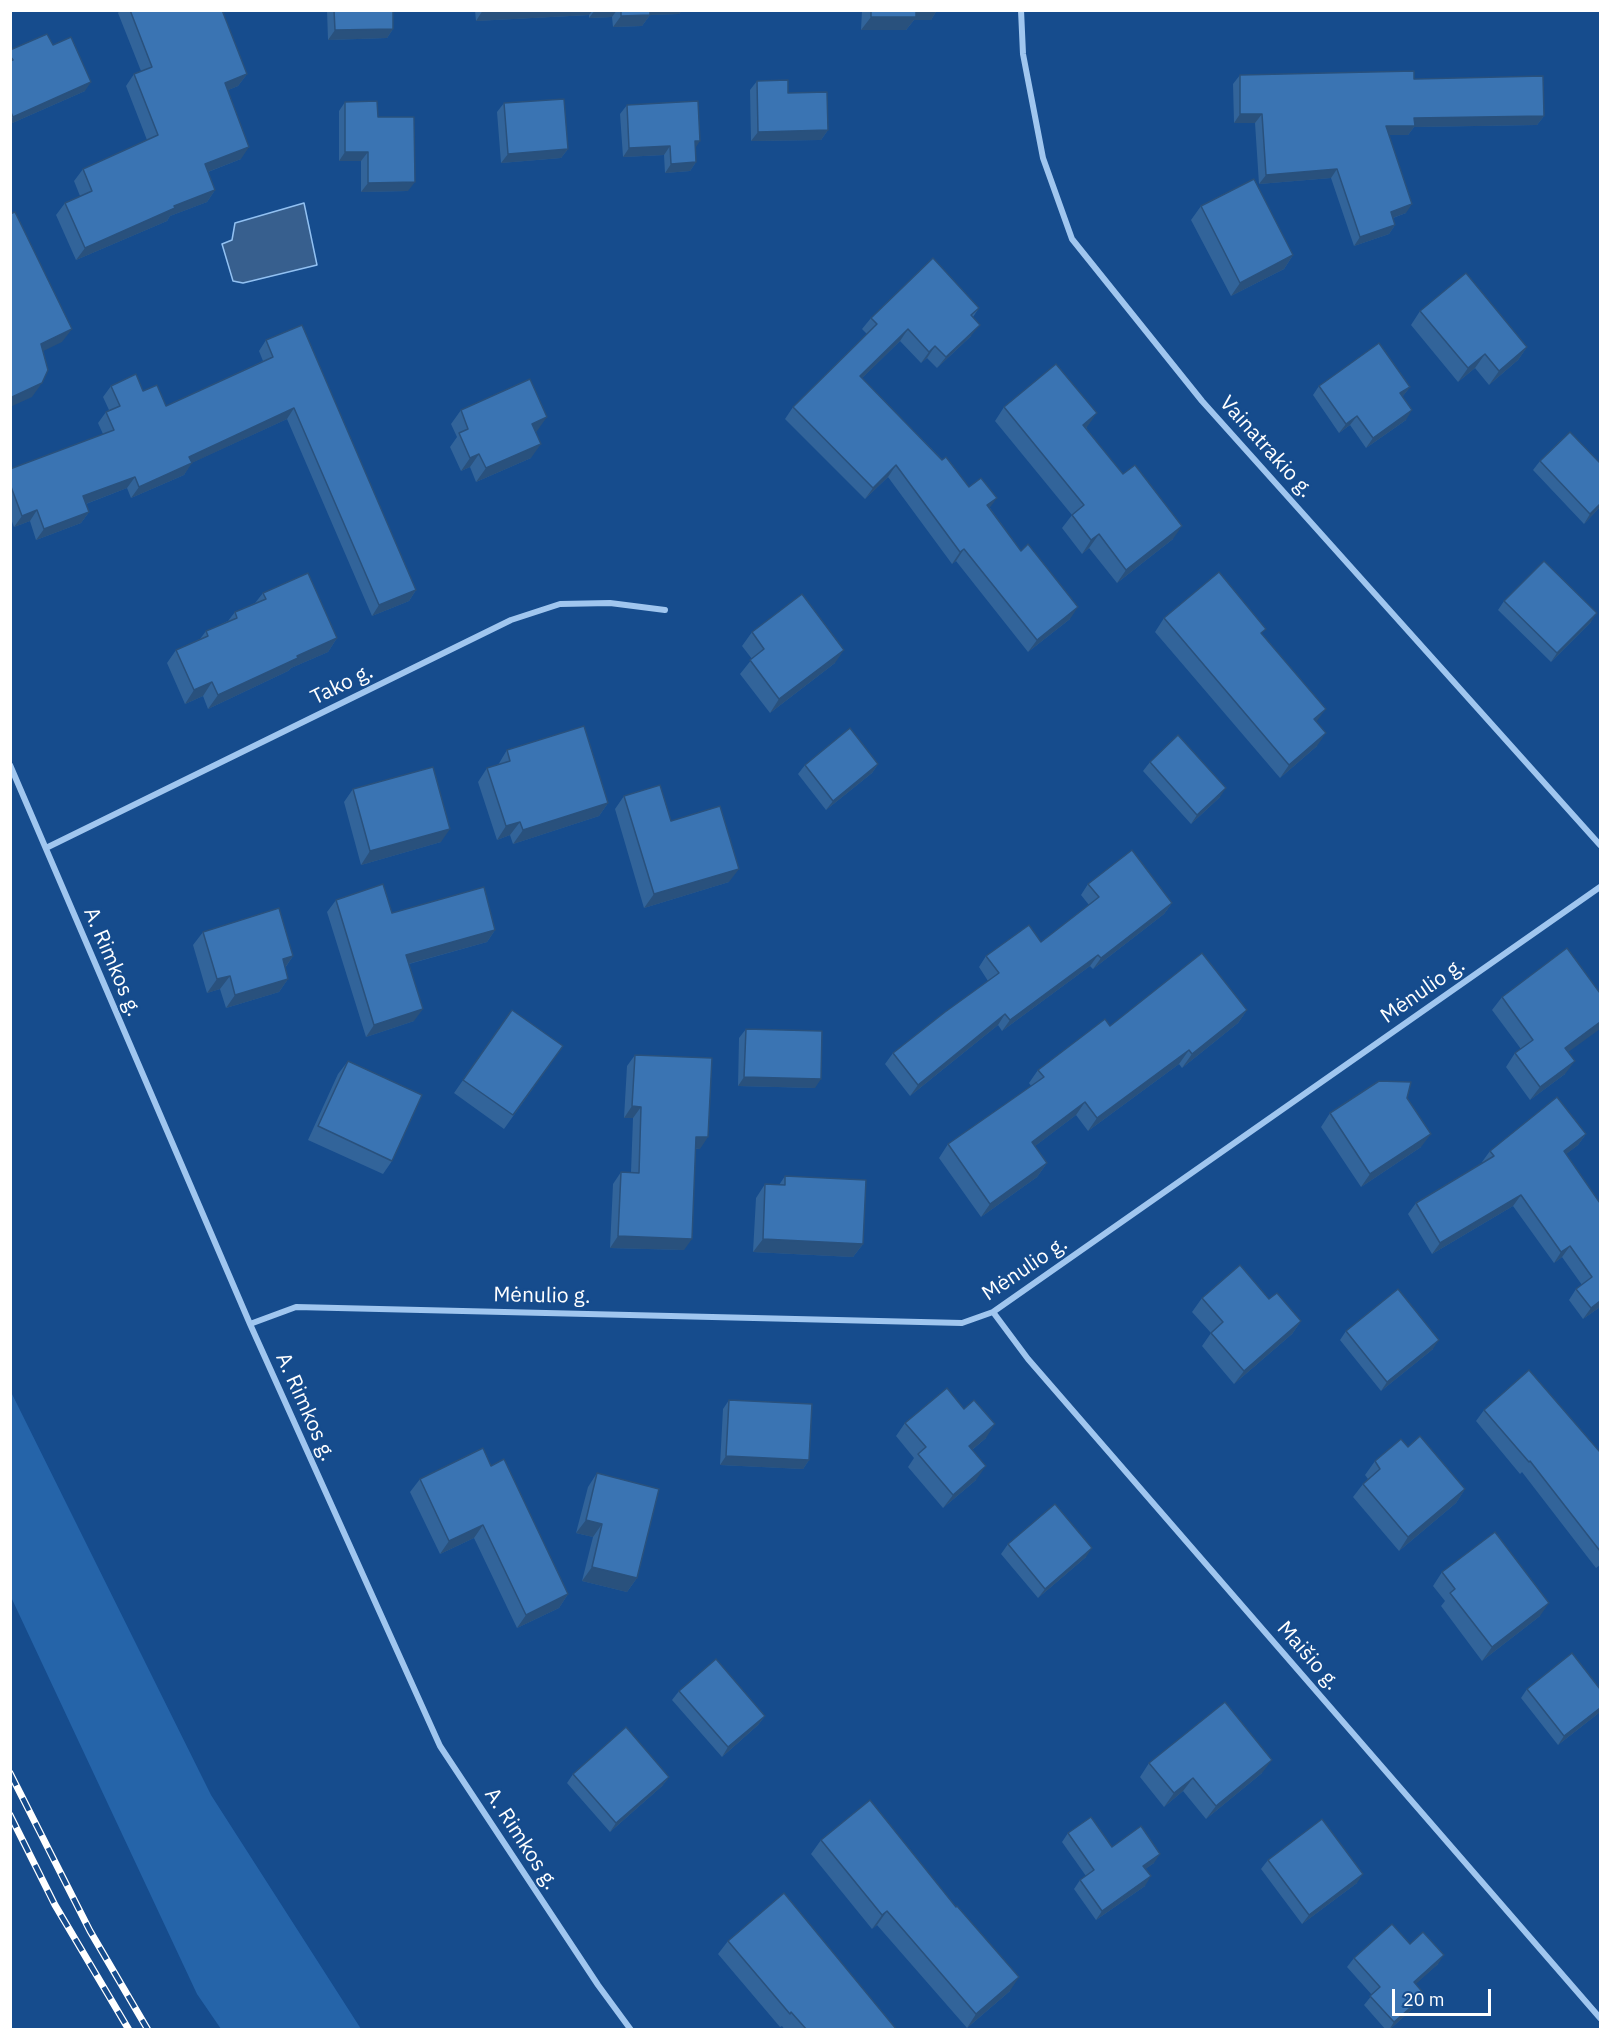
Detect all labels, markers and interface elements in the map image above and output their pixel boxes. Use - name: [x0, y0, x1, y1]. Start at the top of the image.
- street label: Vainatrakio g.: [1214, 391, 1318, 503]
- street label: Tako g.: [307, 659, 377, 711]
- street label: A. Rimkos g.: [78, 904, 146, 1020]
- street label: Mėnulio g.: [1376, 953, 1470, 1029]
- street label: Mėnulio g.: [978, 1231, 1072, 1307]
- street label: Mėnulio g.: [493, 1283, 591, 1309]
- street label: A. Rimkos g.: [270, 1349, 340, 1465]
- street label: Maišio g.: [1271, 1616, 1345, 1696]
- street label: A. Rimkos g.: [479, 1783, 563, 1895]
- scale bar: [1395, 1977, 1494, 2015]
- text: 20 m: [1403, 1988, 1445, 2011]

